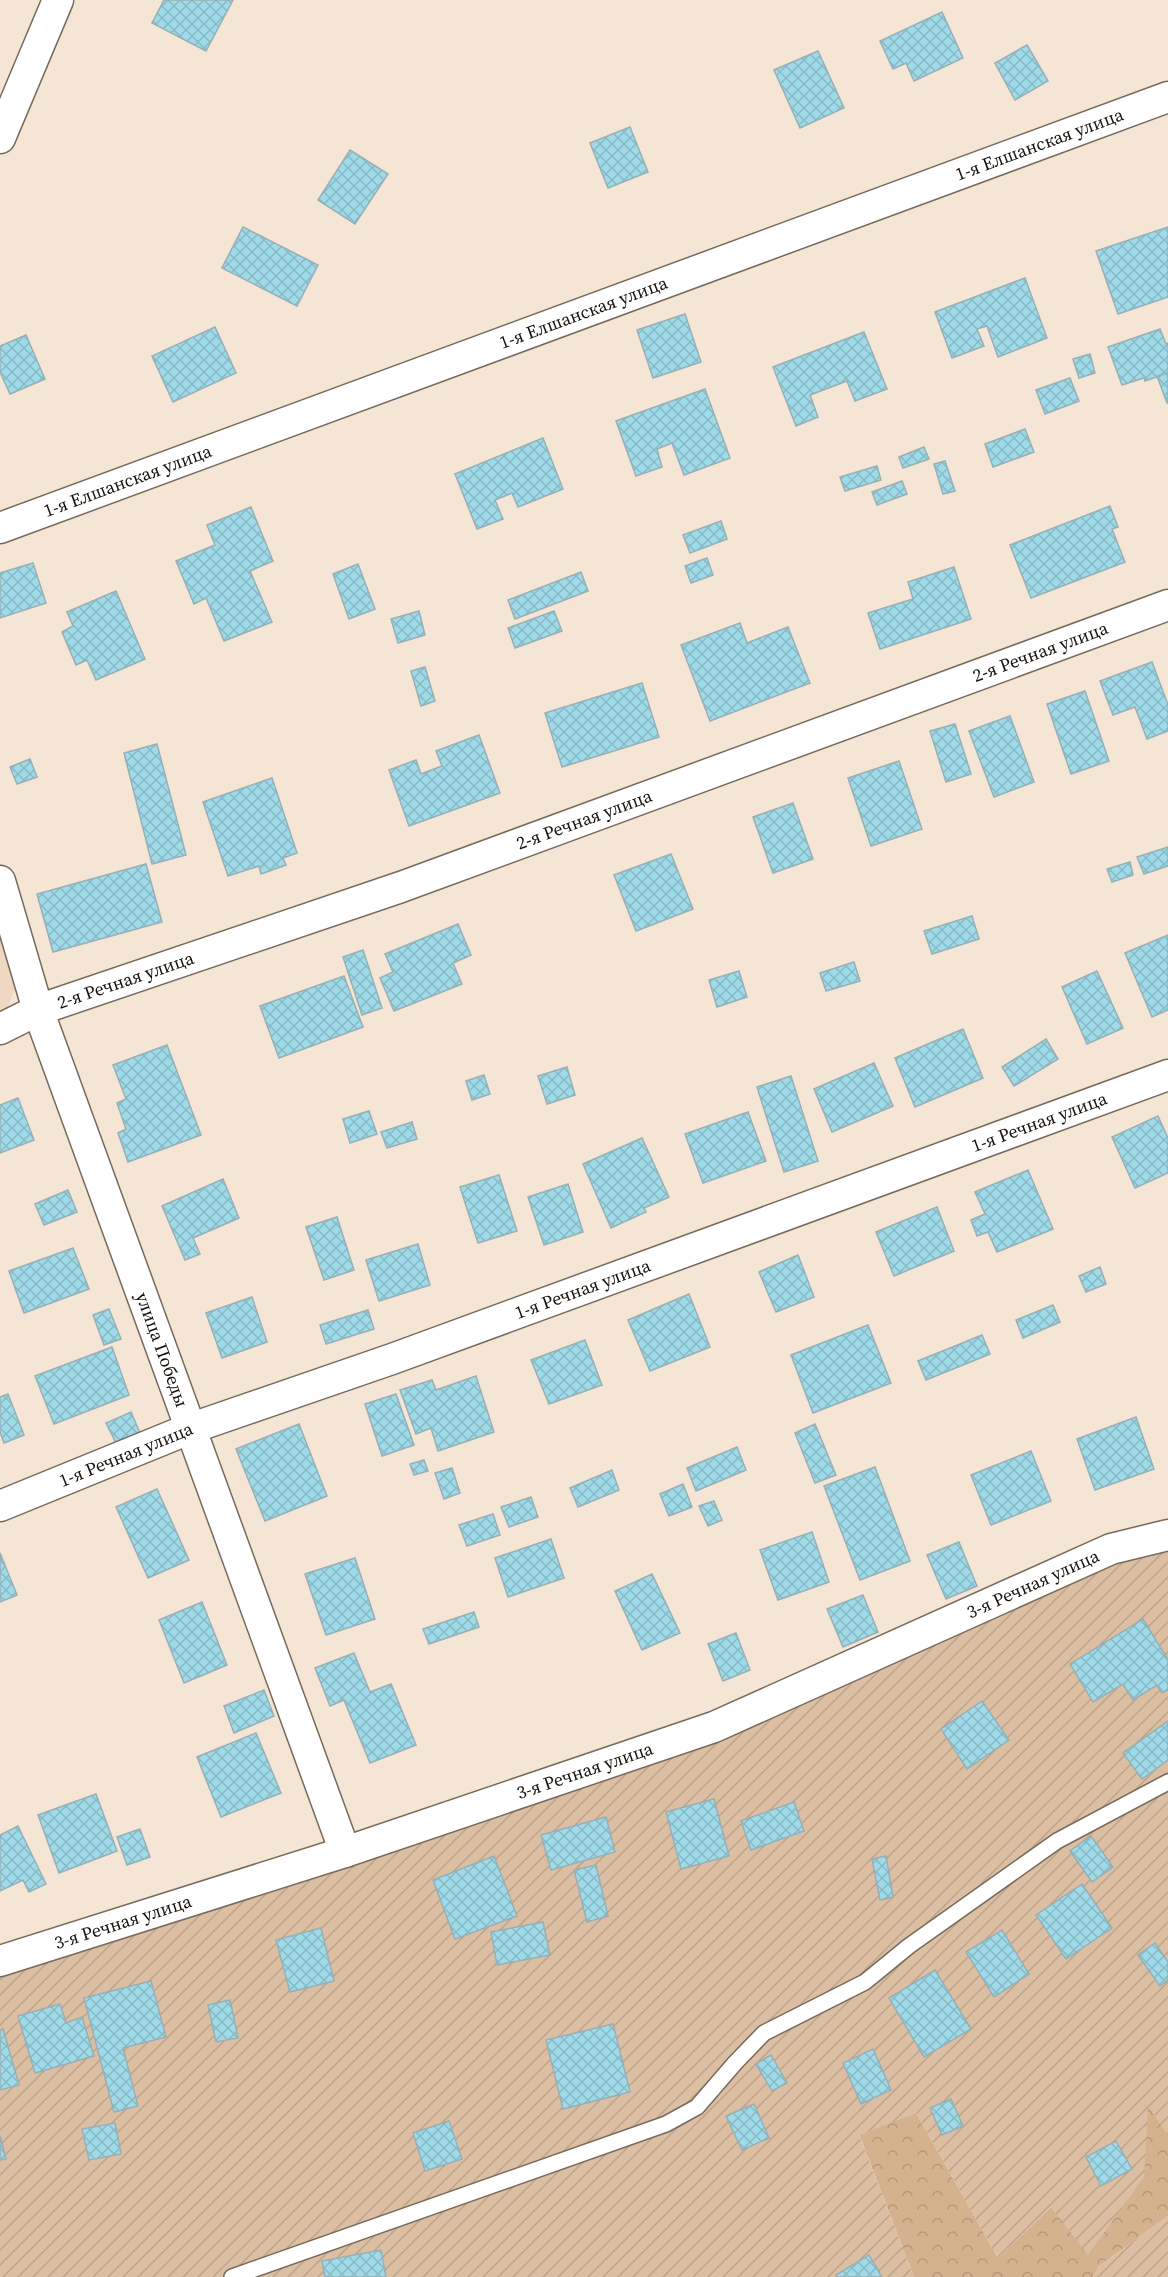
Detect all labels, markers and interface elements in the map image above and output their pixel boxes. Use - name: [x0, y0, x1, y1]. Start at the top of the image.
- street label: 1-я Елшанская улица: [952, 101, 1128, 186]
- street label: 1-я Елшанская улица: [496, 269, 672, 355]
- street label: 1-я Елшанская улица: [40, 438, 216, 523]
- street label: 2-я Речная улица: [969, 615, 1112, 688]
- street label: 2-я Речная улица: [513, 783, 656, 856]
- street label: 2-я Речная улица: [54, 945, 198, 1015]
- street label: 1-я Речная улица: [968, 1085, 1111, 1158]
- street label: 1-я Речная улица: [511, 1252, 655, 1325]
- street label: улица Победы: [130, 1288, 195, 1410]
- street label: 1-я Речная улица: [55, 1415, 197, 1493]
- street label: 3-я Речная улица: [963, 1543, 1104, 1624]
- street label: 3-я Речная улица: [513, 1735, 657, 1805]
- street label: 3-я Речная улица: [51, 1888, 195, 1955]

